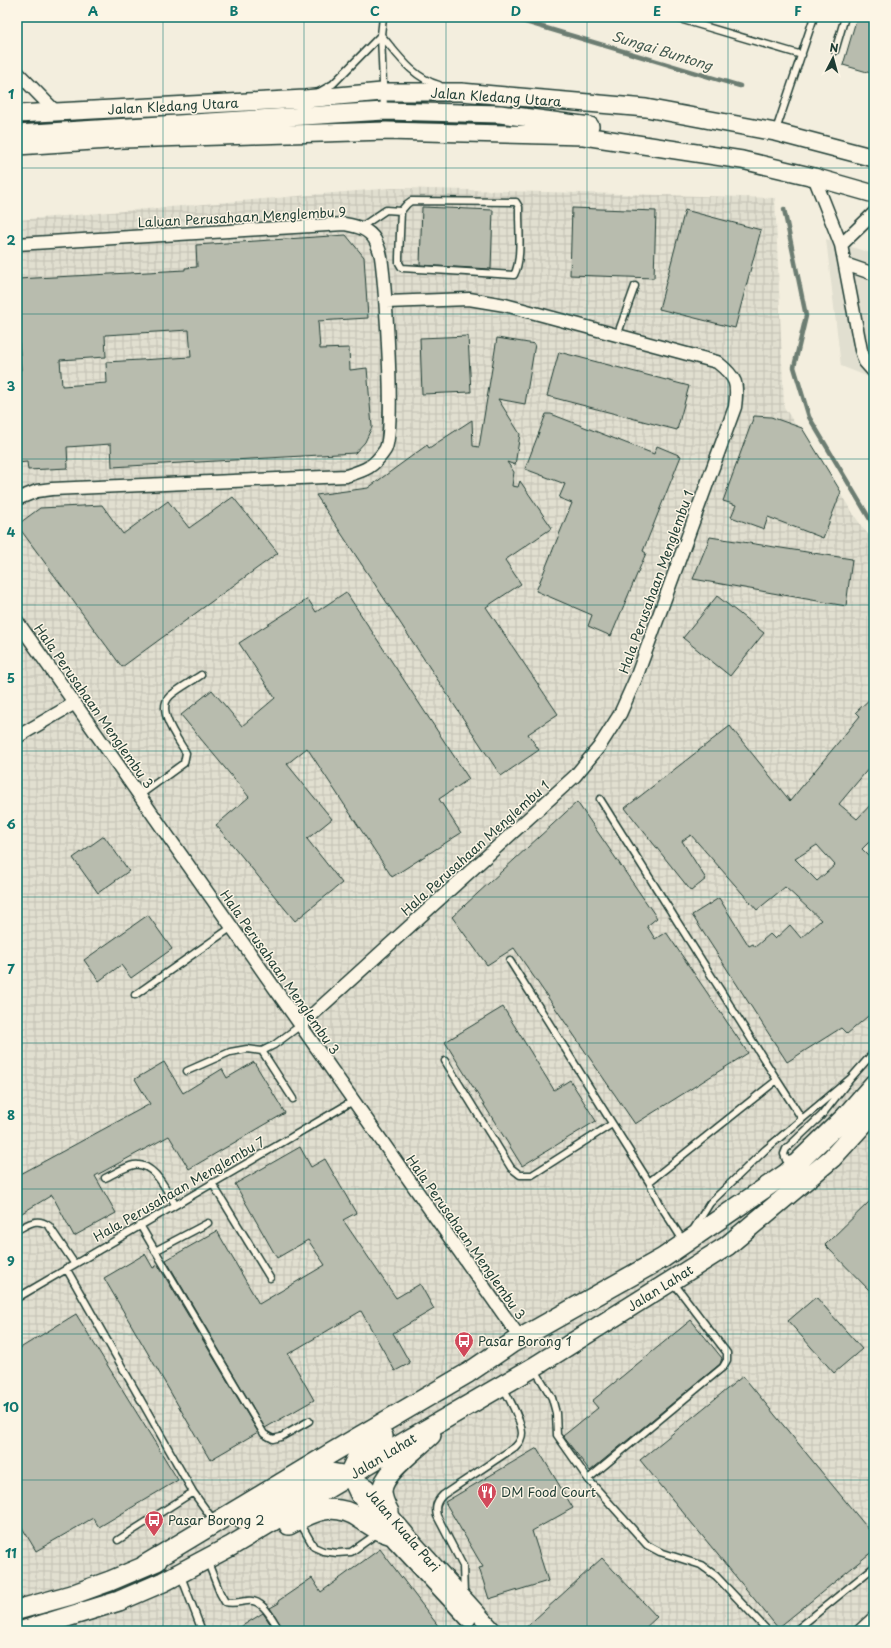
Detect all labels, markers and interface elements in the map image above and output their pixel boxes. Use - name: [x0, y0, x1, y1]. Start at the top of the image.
- text: A: [88, 1, 98, 20]
- text: B: [230, 1, 239, 20]
- text: C: [370, 1, 380, 20]
- text: D: [511, 1, 521, 20]
- text: E: [653, 1, 661, 20]
- text: F: [794, 1, 802, 20]
- water label: Sungai Buntong: [609, 25, 716, 76]
- north arrow: [813, 38, 853, 78]
- text: N: [829, 39, 840, 56]
- street label: Jalan Kledang Utara: [430, 82, 563, 111]
- text: 1: [8, 84, 14, 103]
- street label: Jalan Kledang Utara: [107, 93, 240, 118]
- street label: Laluan Perusahaan Menglembu 9: [137, 202, 347, 231]
- text: 2: [6, 230, 16, 249]
- text: 3: [7, 376, 16, 395]
- street label: Hala Perusahaan Menglembu 1: [613, 487, 698, 676]
- text: 4: [7, 522, 16, 541]
- street label: Hala Perusahaan Menglembu 3: [30, 620, 159, 792]
- text: 5: [7, 668, 15, 687]
- street label: Hala Perusahaan Menglembu 1: [396, 776, 553, 920]
- text: 6: [6, 814, 16, 833]
- street label: Hala Perusahaan Menglembu 3: [216, 886, 345, 1058]
- text: 7: [7, 959, 15, 978]
- text: 8: [7, 1105, 15, 1124]
- street label: Hala Perusahaan Menglembu 7: [89, 1131, 269, 1246]
- street label: Hala Perusahaan Menglembu 3: [402, 1151, 531, 1323]
- text: 9: [7, 1251, 15, 1270]
- street label: Jalan Lahat: [623, 1260, 696, 1315]
- bus stop icon: Pasar Borong 1: [453, 1330, 475, 1358]
- place label: Pasar Borong 1: [478, 1331, 572, 1350]
- text: 10: [3, 1397, 19, 1416]
- street label: Jalan Lahat: [346, 1428, 420, 1483]
- restaurant icon: DM Food Court: [476, 1481, 498, 1509]
- place label: DM Food Court: [501, 1482, 596, 1501]
- street label: Jalan Kuala Pari: [362, 1484, 445, 1575]
- bus stop icon: Pasar Borong 2: [143, 1509, 165, 1537]
- place label: Pasar Borong 2: [168, 1510, 265, 1529]
- text: 11: [5, 1543, 17, 1562]

